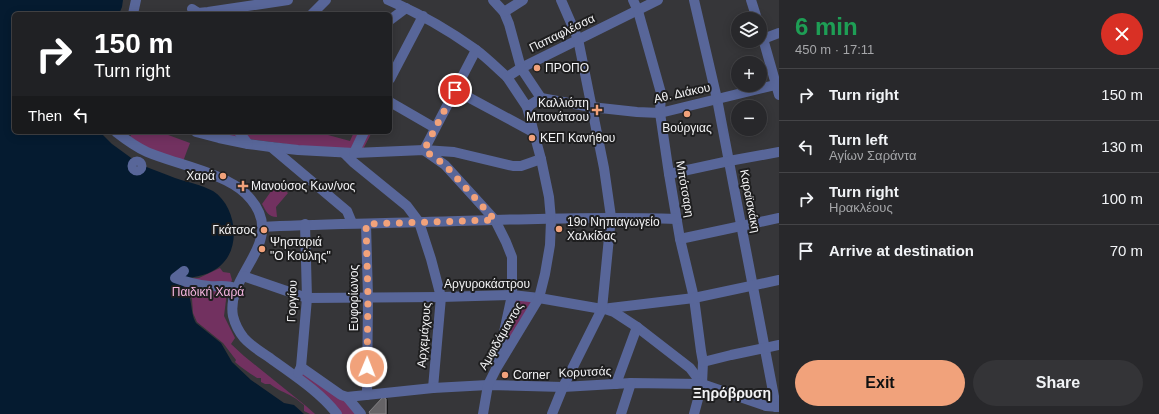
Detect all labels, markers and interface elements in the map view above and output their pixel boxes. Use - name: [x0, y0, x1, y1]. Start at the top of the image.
- street label: Παπαφλέσσα: [527, 11, 597, 55]
- map controls: [731, 12, 767, 136]
- button: layers: [731, 12, 767, 48]
- text: 6 min: [795, 13, 858, 40]
- button: close: [1101, 13, 1143, 55]
- icon: right: [28, 28, 80, 80]
- text: 150 m: [94, 28, 173, 59]
- text: 450 m · 17:11: [795, 42, 874, 57]
- button: +: [731, 56, 767, 92]
- text: Turn right: [94, 61, 170, 81]
- place label: ΠΡΟΠΟ: [545, 61, 589, 75]
- marker: ΠΡΟΠΟ: [532, 63, 542, 73]
- pin: [438, 73, 472, 107]
- icon: arrive: [444, 79, 466, 101]
- street label: Αθ. Διάκου: [652, 80, 712, 106]
- icon: right: [795, 84, 817, 106]
- text: Turn right: [829, 86, 899, 103]
- text: 150 m: [1101, 86, 1143, 103]
- place label: Καλλιόπη Μπονάτσου: [526, 96, 589, 124]
- button: −: [731, 100, 767, 136]
- icon: left: [70, 104, 92, 126]
- marker: Καλλιόπη Μπονάτσου: [592, 105, 602, 115]
- text: Then: [28, 107, 62, 124]
- marker: Βούργιας: [682, 109, 692, 119]
- place label: Βούργιας: [662, 121, 712, 135]
- place label: ΚΕΠ Κανήθου: [540, 131, 615, 145]
- text: Turn left: [829, 131, 888, 148]
- marker: ΚΕΠ Κανήθου: [527, 133, 537, 143]
- icon: left: [795, 136, 817, 158]
- text: 130 m: [1101, 138, 1143, 155]
- text: Αγίων Σαράντα: [829, 148, 917, 163]
- street label: Μπότσαρη: [673, 160, 697, 218]
- street label: Καραϊσκάκη: [737, 168, 763, 234]
- place label: Χαρά: [186, 169, 215, 183]
- marker: Χαρά: [218, 171, 228, 181]
- place label: Μανούσος Κων/νος: [251, 179, 356, 193]
- marker: Μανούσος Κων/νος: [238, 181, 248, 191]
- text: Turn right: [829, 183, 899, 200]
- icon: right: [795, 188, 817, 210]
- text: 100 m: [1101, 190, 1143, 207]
- text: Ηρακλέους: [829, 200, 893, 215]
- place label: 19ο Νηπιαγωγείο Χαλκίδας: [567, 215, 660, 243]
- place label: Γκάτσος: [212, 223, 256, 237]
- marker: 19ο Νηπιαγωγείο Χαλκίδας: [554, 224, 564, 234]
- marker: Γκάτσος: [259, 225, 269, 235]
- place label: Ψησταριά "Ο Κούλης": [270, 235, 331, 263]
- icon: arrive: [795, 240, 817, 262]
- text: Arrive at destination: [829, 242, 974, 259]
- text: 70 m: [1110, 242, 1143, 259]
- marker: Ψησταριά "Ο Κούλης": [257, 244, 267, 254]
- street label: Ευφορίωνος: [347, 265, 361, 331]
- street label: Αργυροκάστρου: [444, 277, 530, 291]
- street label: Γοργίου: [284, 280, 300, 322]
- park label: Παιδική Χαρά: [172, 285, 244, 299]
- street label: Αμφιδάμαντος: [476, 299, 526, 372]
- street label: Αρχεμάχους: [414, 302, 434, 368]
- position arrow: [346, 346, 388, 388]
- button: Exit: [795, 360, 965, 406]
- button: Share: [973, 360, 1143, 406]
- street label: Κορυτσάς: [558, 364, 612, 380]
- place label: Corner: [513, 368, 550, 382]
- marker: Corner: [500, 370, 510, 380]
- district label: Ξηρόβρυση: [693, 385, 771, 401]

